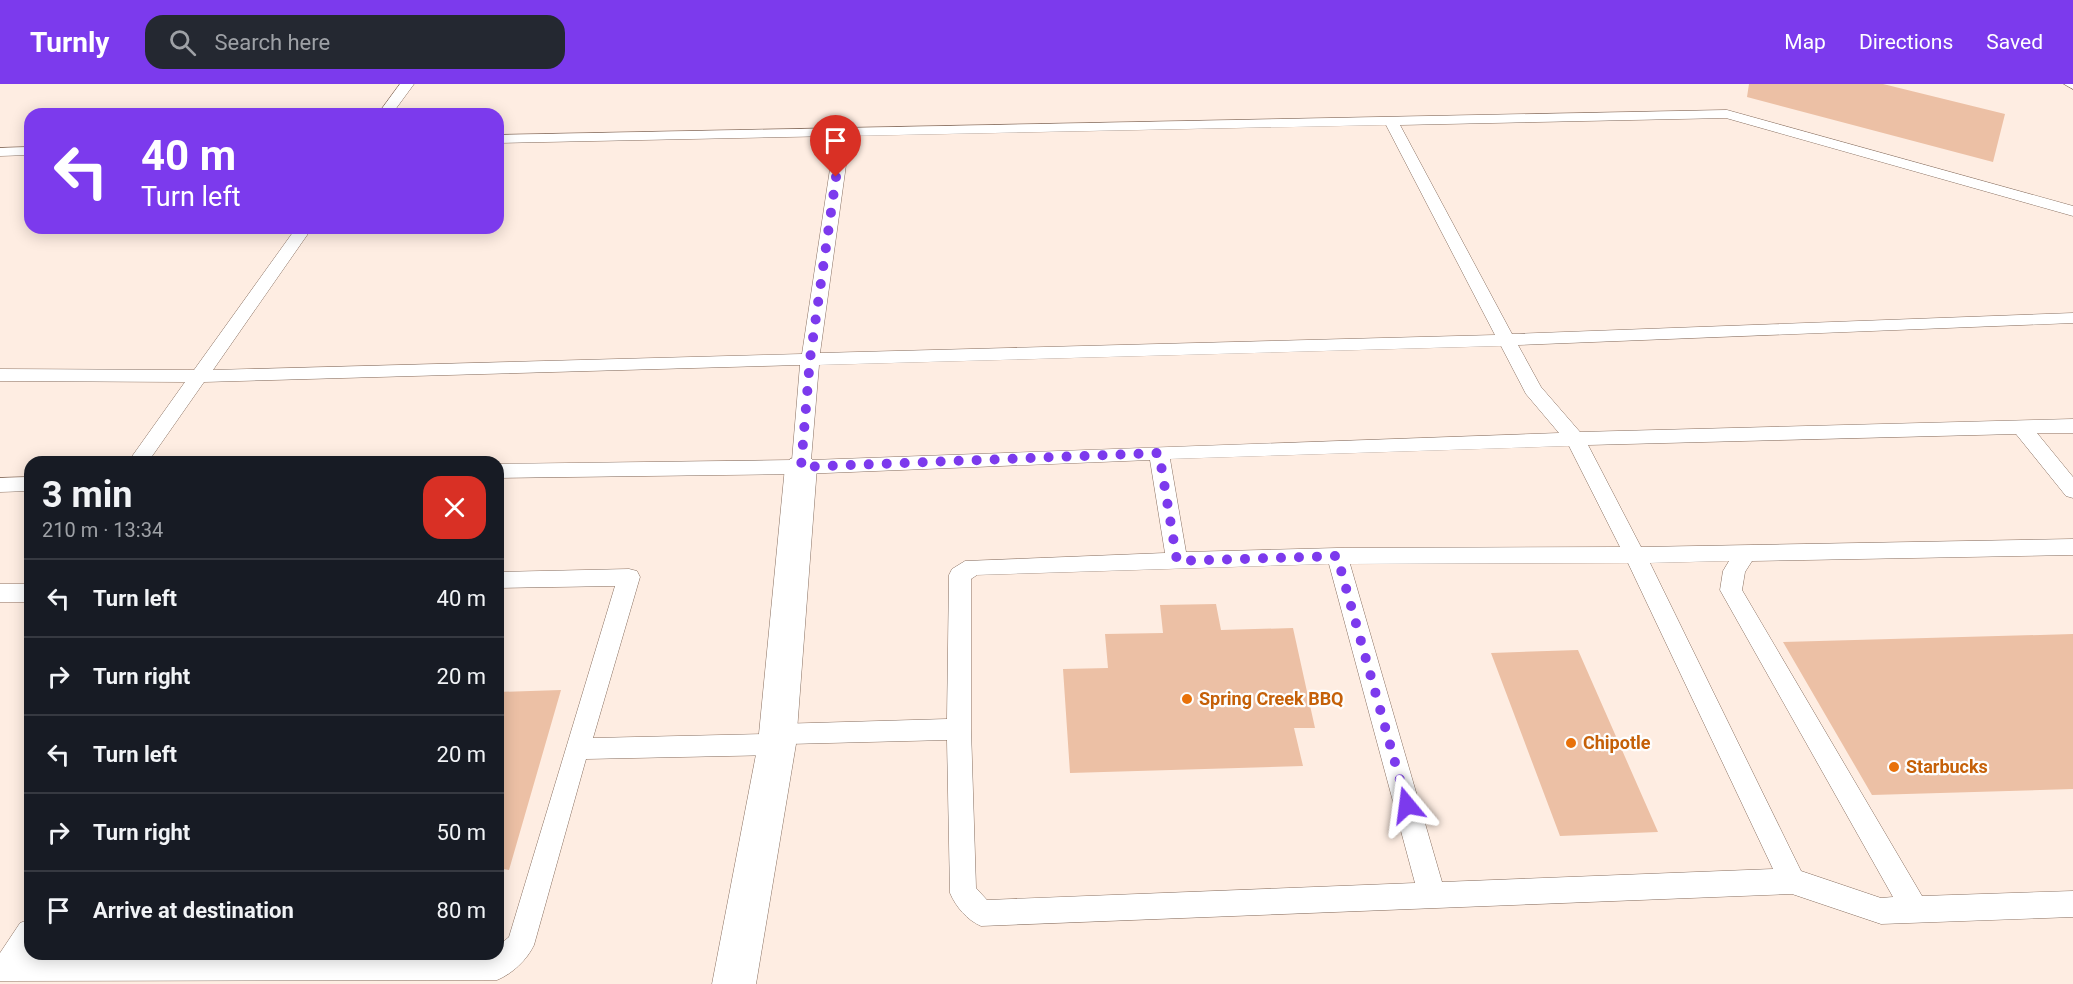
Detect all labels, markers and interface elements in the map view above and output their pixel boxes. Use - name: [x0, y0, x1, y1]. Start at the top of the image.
- search box: [145, 15, 565, 69]
- text: Turnly: [30, 26, 109, 59]
- icon: search: [166, 26, 199, 59]
- text: Search here: [214, 30, 330, 55]
- text: Map: [1784, 30, 1826, 54]
- text: Directions: [1859, 30, 1953, 54]
- text: Saved: [1986, 30, 2043, 54]
- pin: [810, 115, 861, 177]
- icon: arrive: [819, 124, 852, 157]
- text: 40 m: [141, 131, 236, 180]
- icon: left: [42, 132, 120, 210]
- text: Turn left: [141, 181, 241, 213]
- text: 3 min: [42, 474, 133, 516]
- button: close: [423, 476, 486, 539]
- text: 210 m · 13:34: [42, 518, 163, 542]
- icon: left: [42, 582, 75, 615]
- text: Turn left: [93, 586, 177, 611]
- text: 40 m: [437, 586, 486, 611]
- icon: right: [42, 660, 75, 693]
- text: Turn right: [93, 664, 190, 689]
- text: 20 m: [437, 664, 486, 689]
- place label: Spring Creek BBQ: [1199, 688, 1344, 709]
- marker: Spring Creek BBQ: [1180, 692, 1194, 706]
- place label: Chipotle: [1583, 732, 1651, 753]
- marker: Chipotle: [1564, 736, 1578, 750]
- icon: left: [42, 738, 75, 771]
- text: Turn left: [93, 742, 177, 767]
- text: 20 m: [437, 742, 486, 767]
- place label: Starbucks: [1906, 756, 1988, 777]
- marker: Starbucks: [1887, 760, 1901, 774]
- position arrow: [1375, 773, 1439, 837]
- icon: right: [42, 816, 75, 849]
- text: Turn right: [93, 820, 190, 845]
- text: 50 m: [437, 820, 486, 845]
- icon: arrive: [42, 894, 75, 927]
- text: Arrive at destination: [93, 898, 294, 923]
- text: 80 m: [437, 898, 486, 923]

